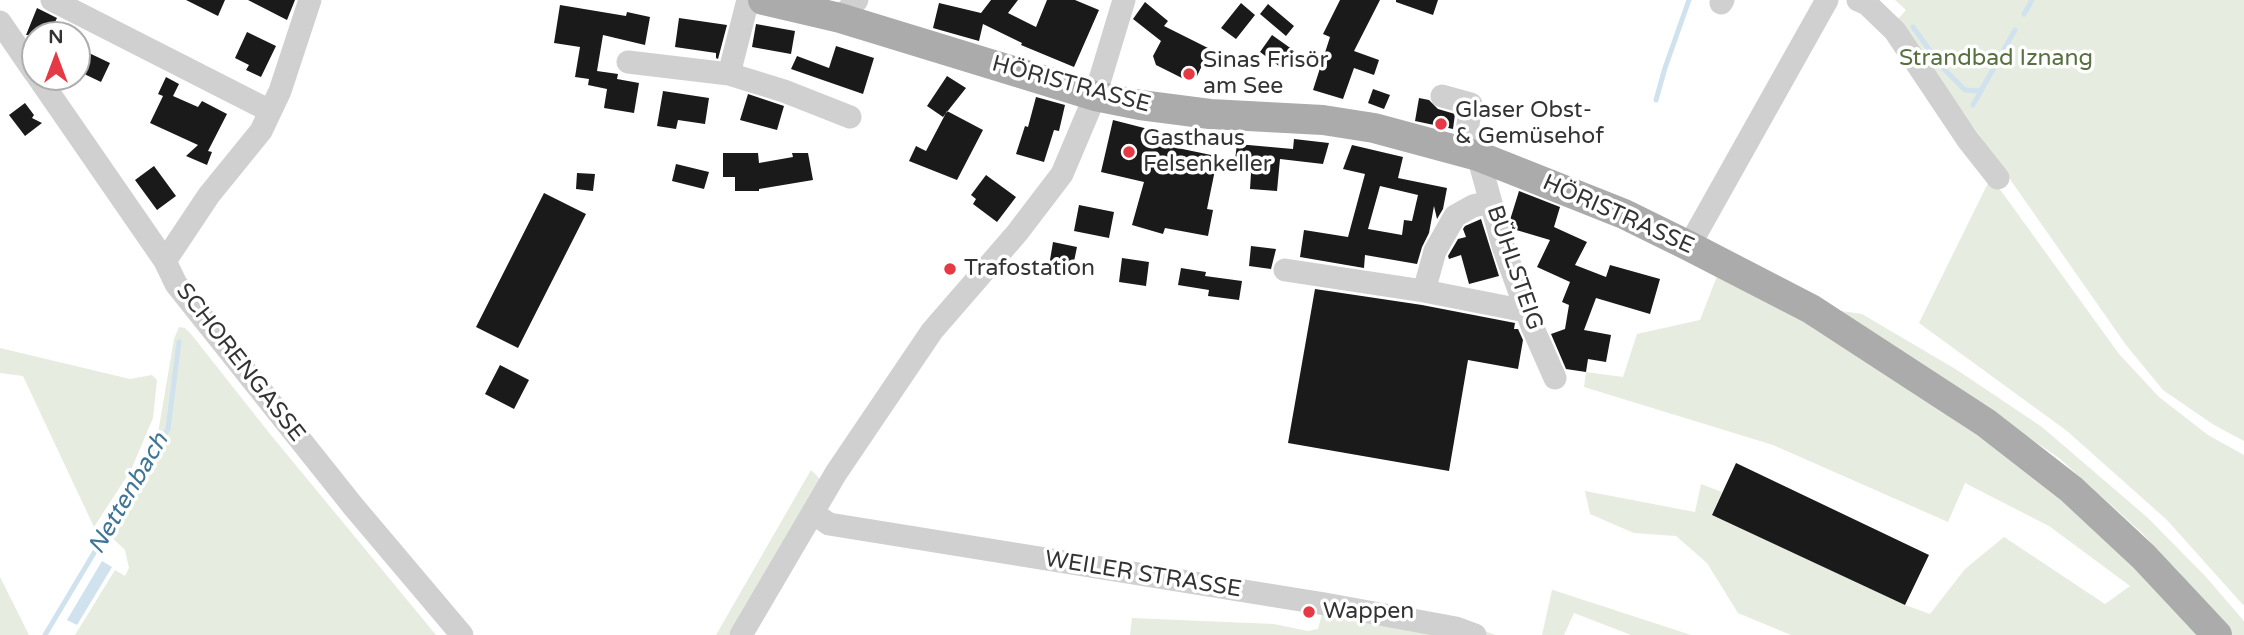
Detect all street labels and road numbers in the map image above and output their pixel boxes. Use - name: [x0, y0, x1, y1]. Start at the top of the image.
- street label: HÖRISTRASSE: [989, 51, 1153, 119]
- street label: HÖRISTRASSE: [1538, 169, 1698, 261]
- street label: BÜHLSTEIG: [1480, 202, 1548, 334]
- street label: SCHORENGASSE: [170, 278, 310, 448]
- street label: WEILER STRASSE: [1043, 546, 1243, 604]

